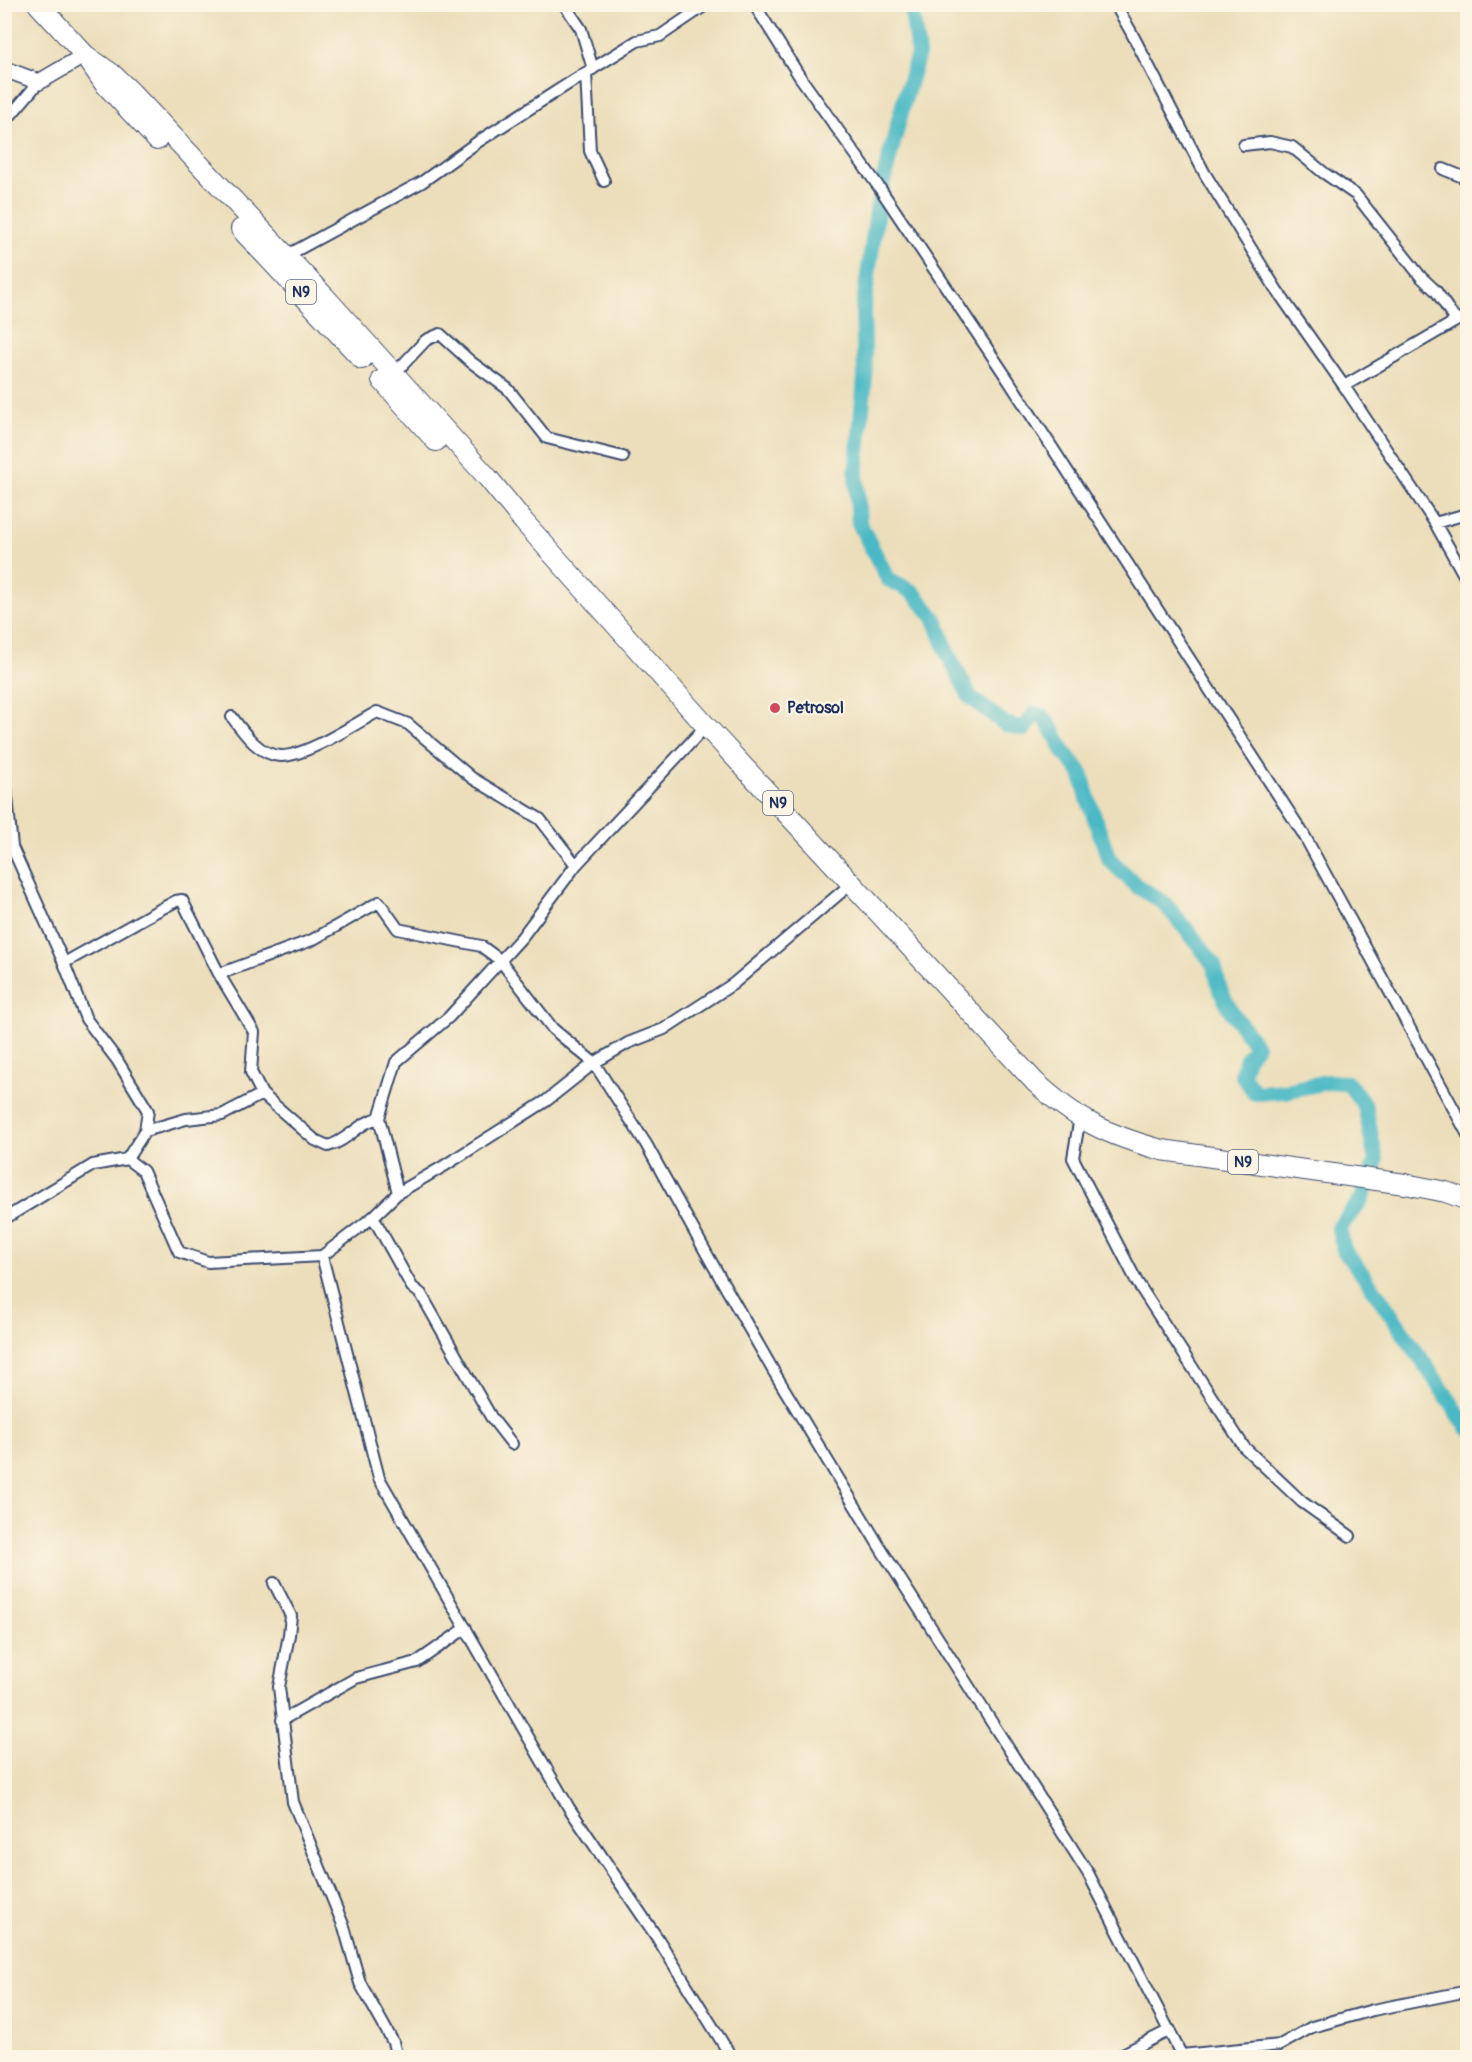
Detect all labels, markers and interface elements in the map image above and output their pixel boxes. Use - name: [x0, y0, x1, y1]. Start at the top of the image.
- road number: N9: [286, 280, 316, 304]
- place label: Petrosol: [787, 698, 844, 718]
- marker: Petrosol: [768, 701, 782, 715]
- road number: N9: [763, 791, 793, 815]
- road number: N9: [1228, 1150, 1258, 1174]

